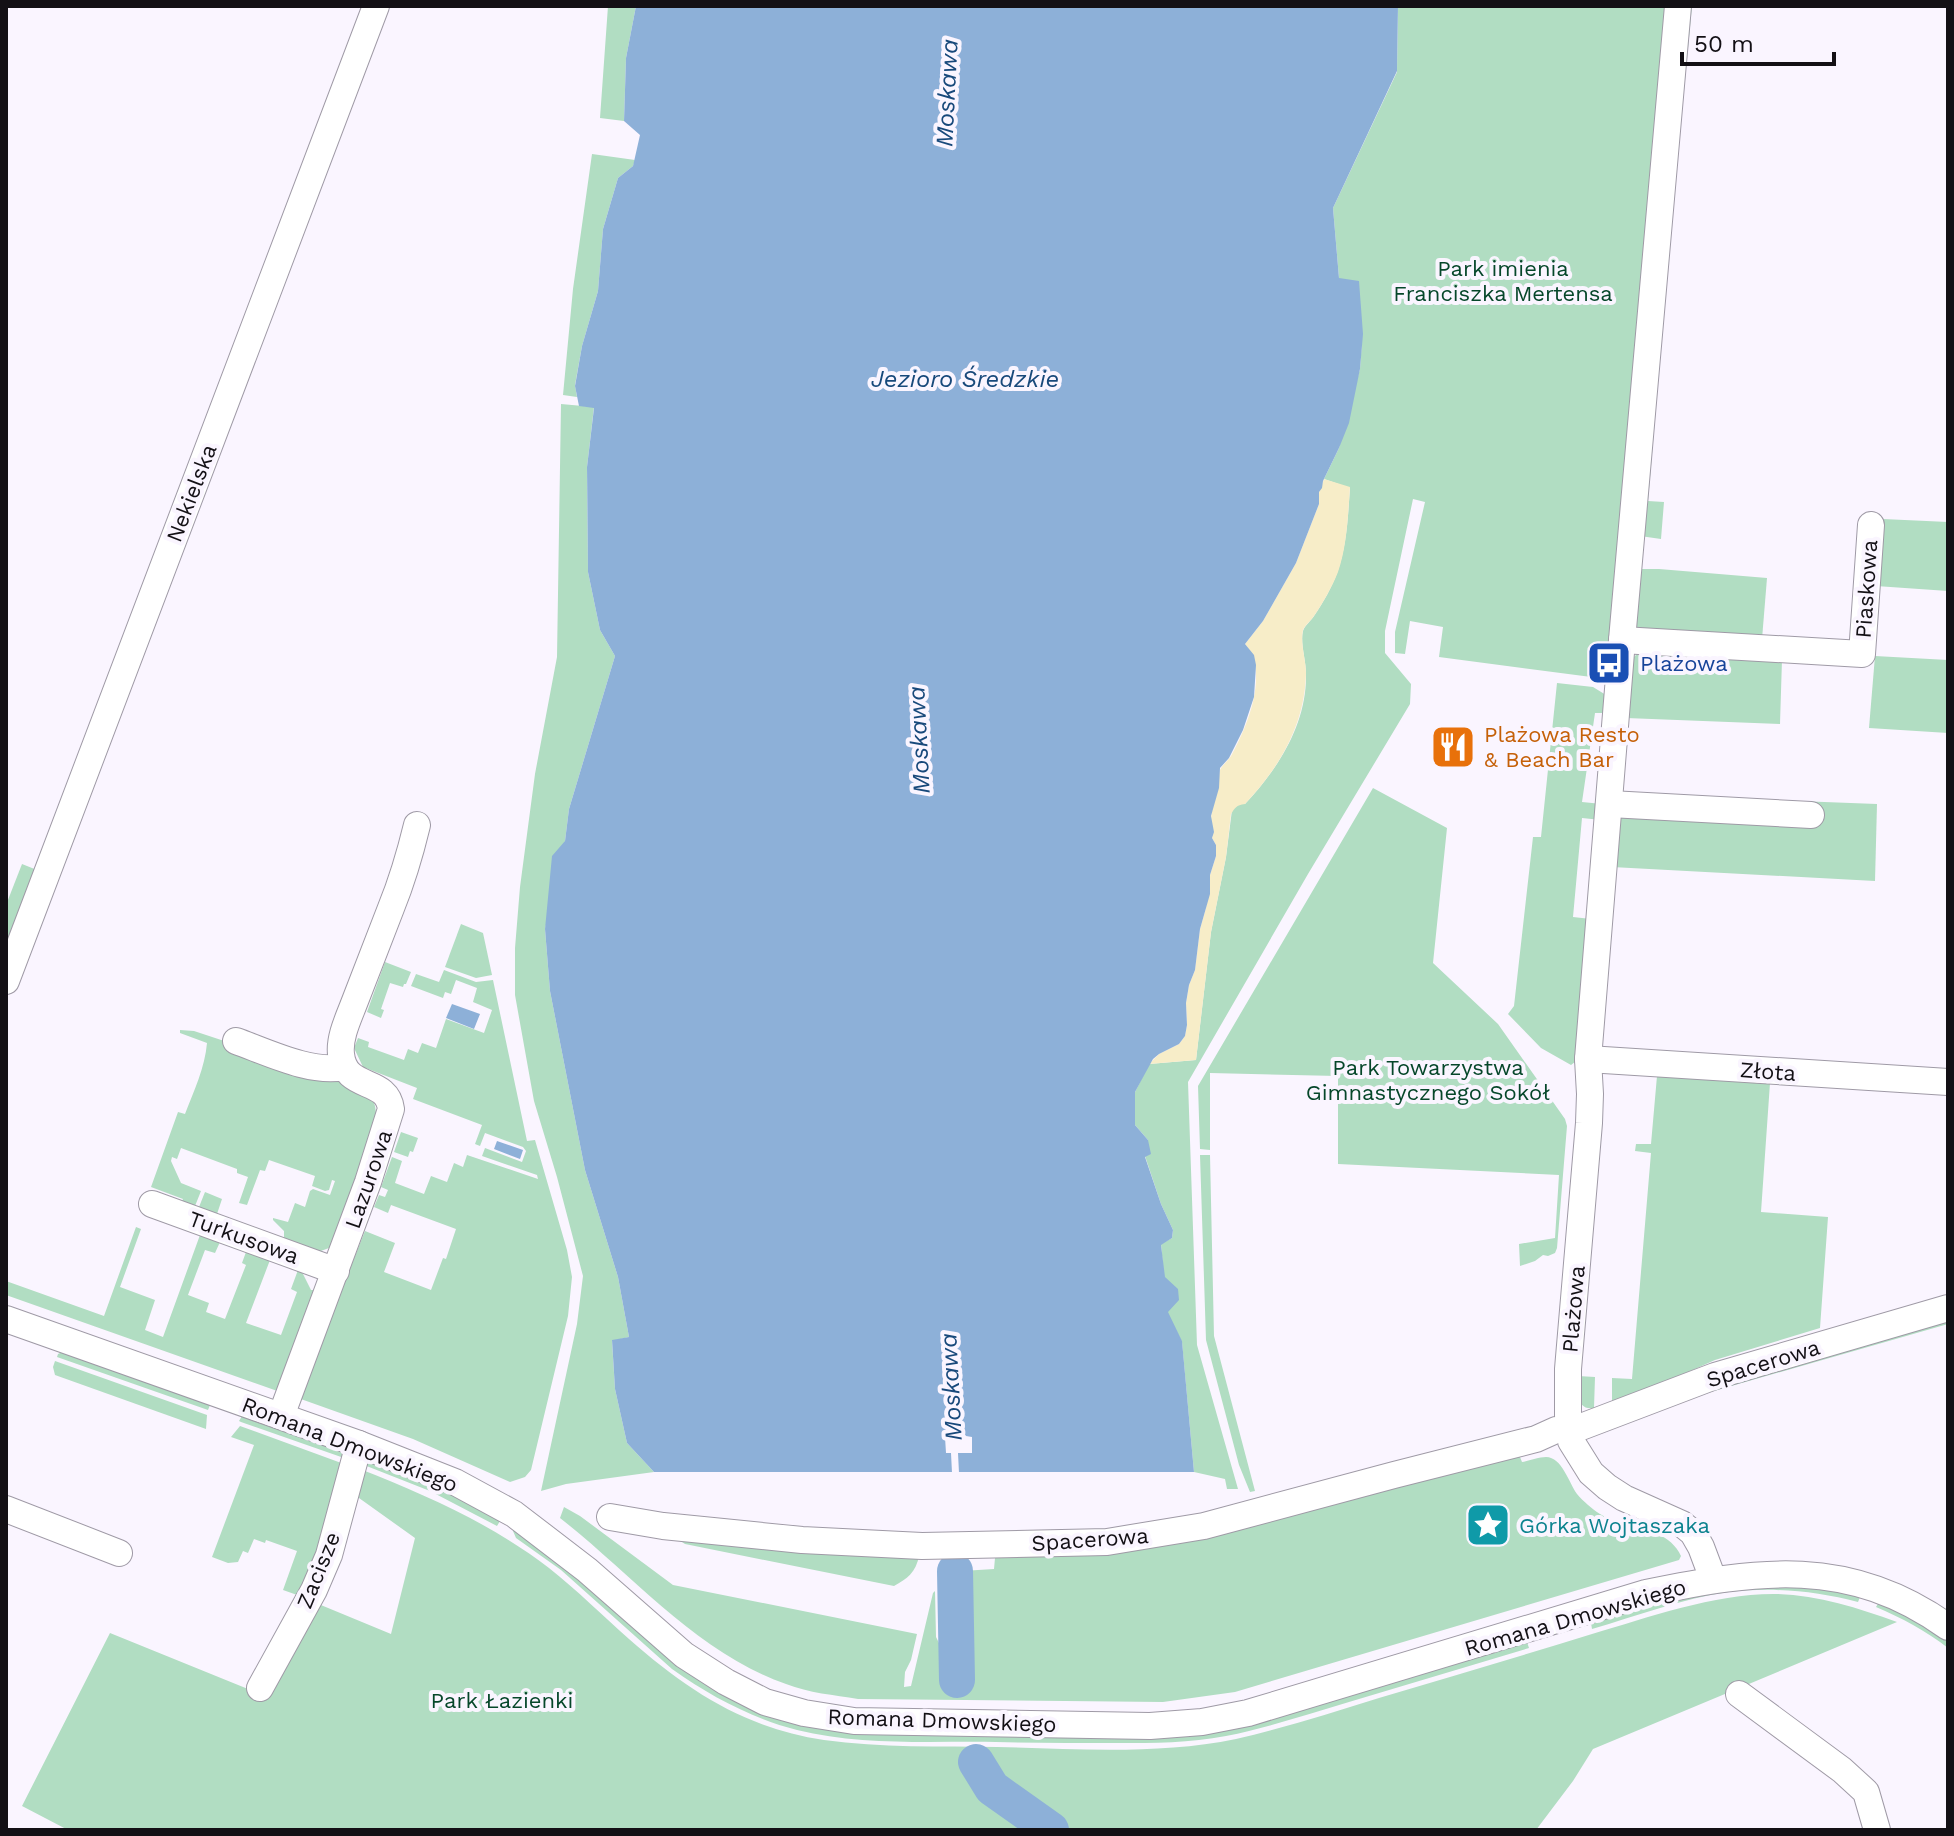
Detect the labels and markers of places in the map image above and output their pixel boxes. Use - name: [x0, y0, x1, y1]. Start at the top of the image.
- bus stop icon: Plażowa: [1585, 639, 1633, 687]
- place label: Plażowa: [1640, 651, 1728, 676]
- place label: Plażowa Resto & Beach Bar: [1484, 722, 1640, 772]
- restaurant icon: Plażowa Resto & Beach Bar: [1429, 723, 1477, 771]
- place icon: Górka Wojtaszaka: [1464, 1501, 1512, 1549]
- place label: Górka Wojtaszaka: [1519, 1513, 1710, 1538]

